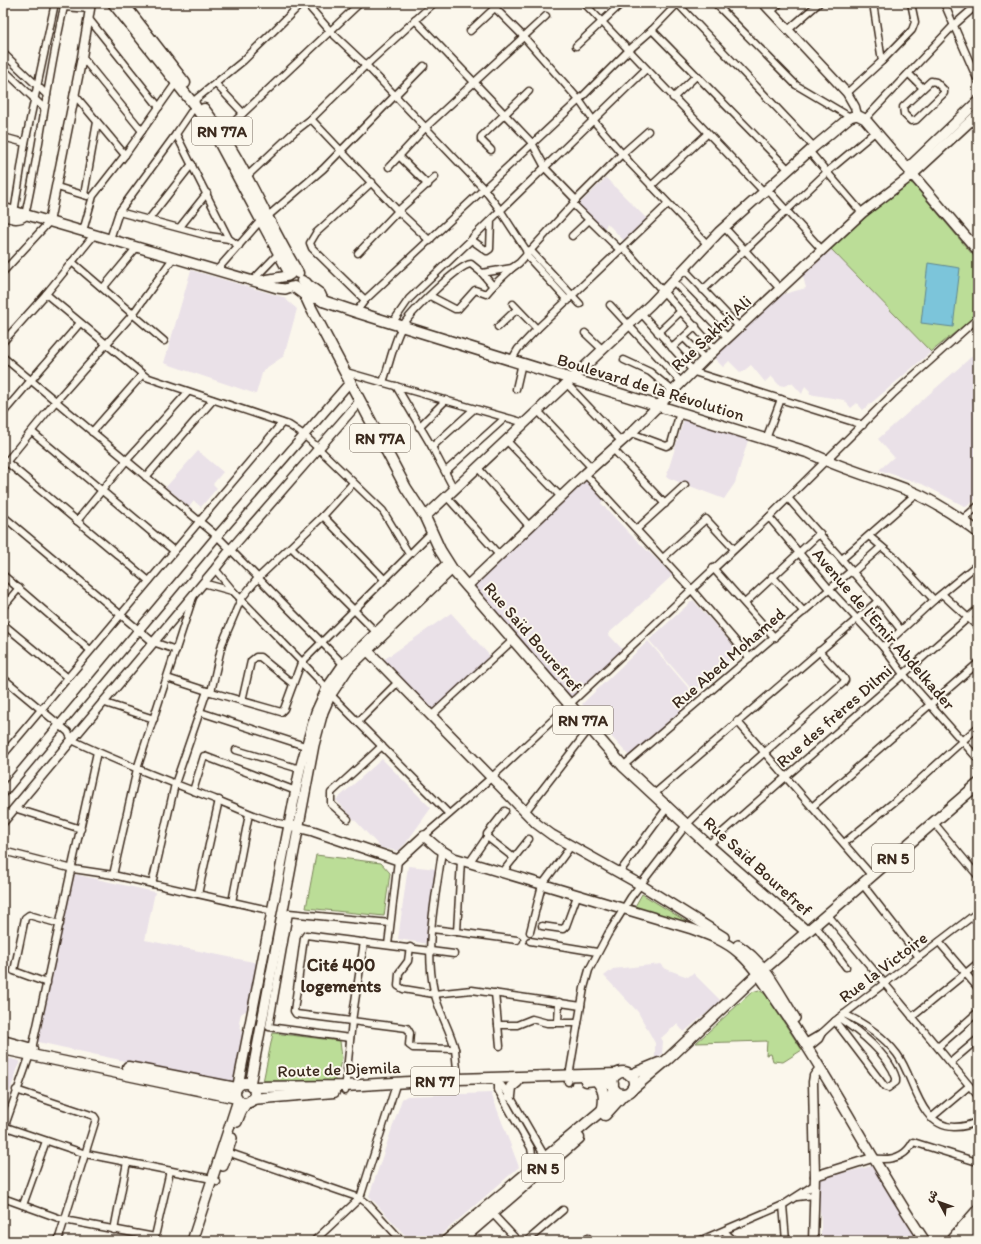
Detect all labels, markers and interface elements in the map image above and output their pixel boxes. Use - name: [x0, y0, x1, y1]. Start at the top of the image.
- road number: RN 77A: [192, 117, 252, 145]
- street label: Rue Sakhri Ali: [667, 291, 755, 375]
- street label: Boulevard de la Révolution: [555, 349, 748, 425]
- road number: RN 77A: [350, 424, 410, 452]
- street label: Avenue de l'Emir Abdelkader: [808, 544, 960, 714]
- street label: Rue Saïd Bourefref: [480, 578, 587, 696]
- street label: Rue Abed Mohamed: [667, 603, 789, 713]
- street label: Rue des frères Dilmi: [772, 660, 896, 772]
- road number: RN 77A: [553, 706, 613, 734]
- street label: Rue Saïd Bourefref: [700, 812, 817, 920]
- road number: RN 5: [872, 844, 914, 872]
- street label: Rue la Victoire: [835, 927, 931, 1007]
- district label: Cité 400 logements: [301, 954, 381, 997]
- street label: Route de Djemila: [277, 1057, 401, 1081]
- road number: RN 77: [411, 1067, 459, 1095]
- road number: RN 5: [522, 1154, 564, 1182]
- north arrow: [919, 1182, 959, 1222]
- text: ش: [923, 1187, 941, 1205]

